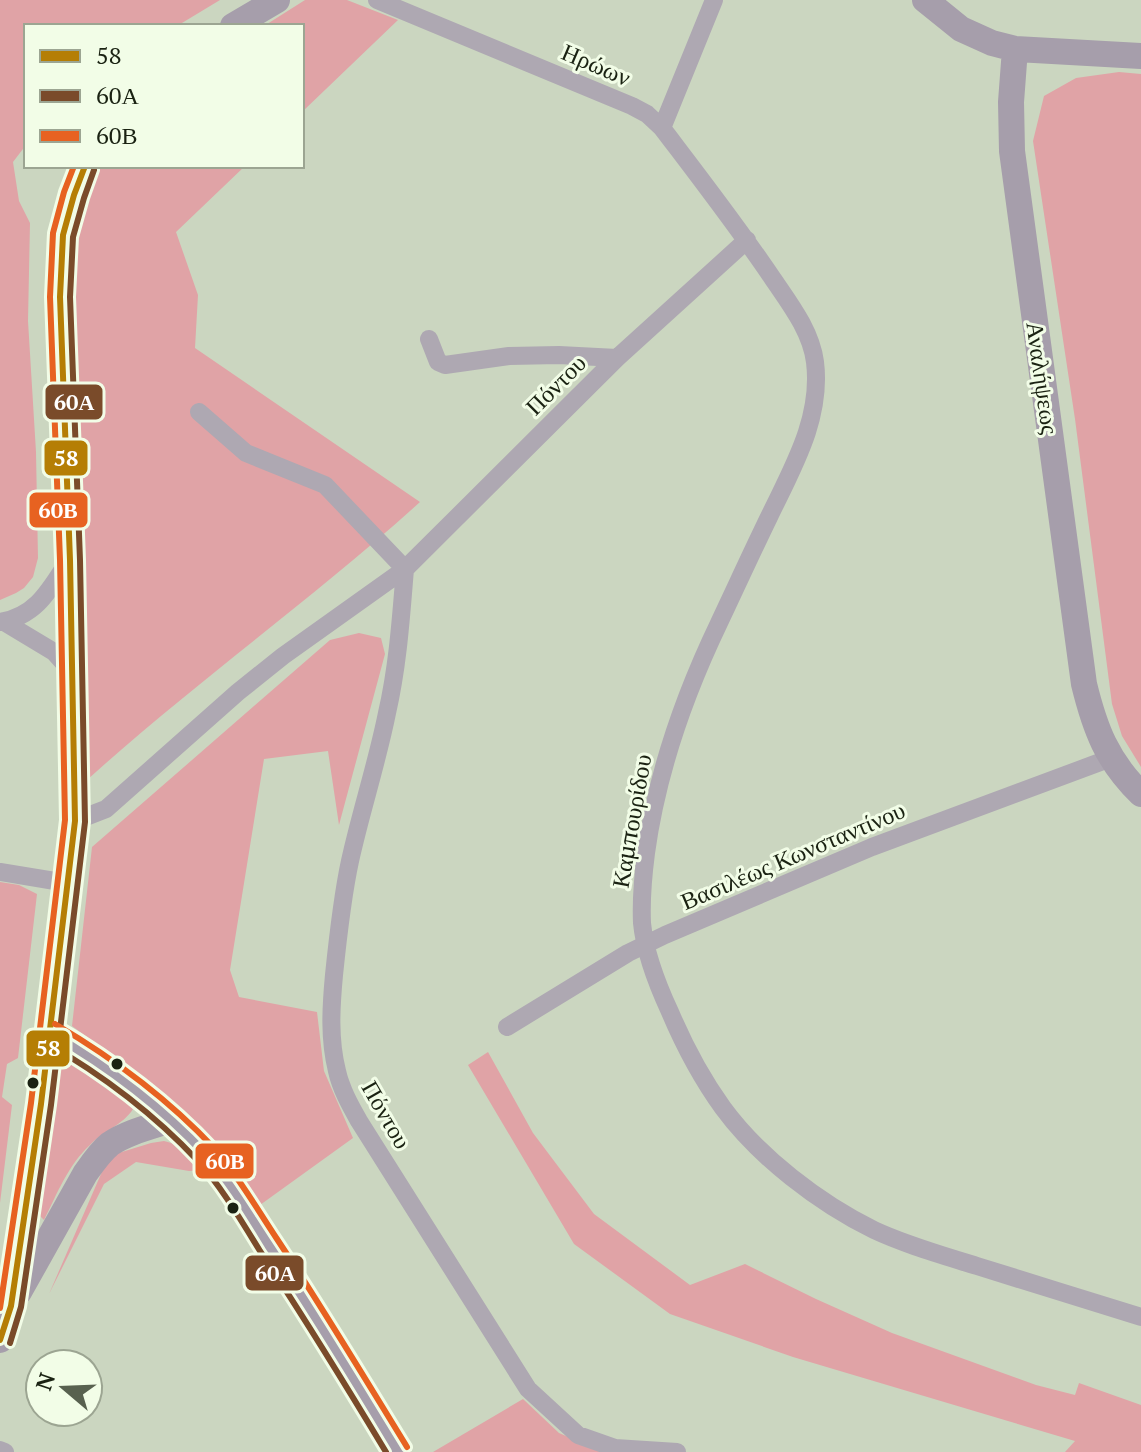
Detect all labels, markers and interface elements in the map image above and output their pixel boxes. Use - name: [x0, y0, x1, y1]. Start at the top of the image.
- legend: [24, 24, 304, 168]
- street label: Ηρώων: [557, 35, 636, 93]
- text: 58: [96, 39, 122, 71]
- text: 60Α: [96, 79, 140, 111]
- text: 60Β: [96, 119, 138, 151]
- street label: Αναλήψεως: [1019, 320, 1067, 437]
- street label: Πόντου: [518, 347, 593, 422]
- line badge: 60Α: [44, 383, 104, 421]
- text: 60Α: [54, 387, 94, 416]
- line badge: 58: [43, 439, 89, 477]
- text: 58: [54, 443, 78, 472]
- line badge: 60Β: [28, 491, 89, 529]
- text: 60Β: [38, 495, 78, 524]
- street label: Καμπουρίδου: [604, 752, 658, 890]
- street label: Βασιλέως Κωνσταντίνου: [676, 793, 910, 917]
- line badge: 58: [25, 1029, 71, 1068]
- text: 58: [36, 1033, 60, 1062]
- unlabelled marker: [109, 1056, 125, 1072]
- unlabelled marker: [25, 1075, 41, 1091]
- street label: Πόντου: [355, 1075, 419, 1154]
- line badge: 60Β: [194, 1142, 255, 1180]
- text: 60Β: [205, 1146, 245, 1175]
- unlabelled marker: [225, 1200, 241, 1216]
- line badge: 60Α: [244, 1254, 305, 1292]
- text: 60Α: [255, 1258, 295, 1287]
- north arrow: [24, 1348, 104, 1428]
- text: N: [28, 1368, 61, 1394]

